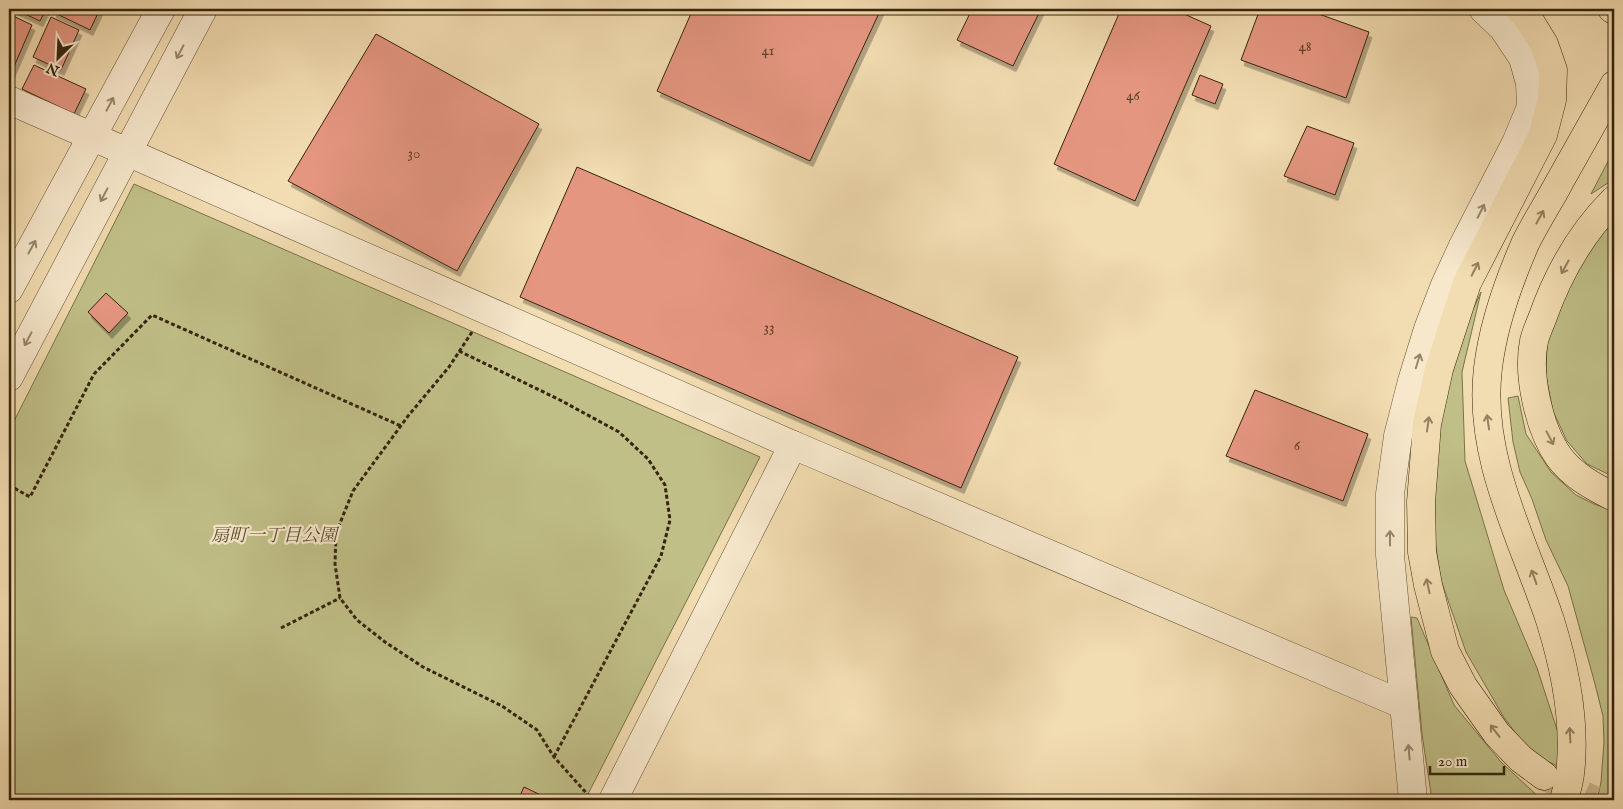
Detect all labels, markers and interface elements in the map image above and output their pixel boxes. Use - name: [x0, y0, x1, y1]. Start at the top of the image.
- north arrow: [32, 32, 82, 82]
- house number: 48: [1298, 37, 1312, 56]
- house number: 41: [762, 41, 774, 60]
- one-way arrow: [175, 44, 185, 59]
- text: N: [44, 58, 63, 80]
- house number: 46: [1126, 86, 1141, 105]
- one-way arrow: [106, 97, 115, 112]
- house number: 30: [408, 144, 420, 163]
- one-way arrow: [99, 188, 109, 203]
- one-way arrow: [1477, 204, 1486, 219]
- one-way arrow: [1536, 210, 1546, 225]
- one-way arrow: [27, 239, 37, 254]
- one-way arrow: [1560, 260, 1570, 275]
- one-way arrow: [1471, 262, 1480, 277]
- house number: 33: [763, 318, 775, 337]
- one-way arrow: [23, 331, 33, 346]
- one-way arrow: [1414, 353, 1424, 369]
- one-way arrow: [1483, 414, 1493, 430]
- one-way arrow: [1423, 417, 1433, 433]
- one-way arrow: [1546, 430, 1555, 445]
- house number: 6: [1294, 436, 1301, 455]
- park label: 扇町一丁目公園: [211, 525, 340, 548]
- one-way arrow: [1385, 530, 1395, 546]
- one-way arrow: [1529, 570, 1538, 586]
- one-way arrow: [1423, 578, 1432, 594]
- one-way arrow: [1490, 725, 1501, 738]
- one-way arrow: [1566, 727, 1575, 743]
- one-way arrow: [1404, 744, 1414, 760]
- scale bar: [1430, 744, 1504, 776]
- text: 20 m: [1438, 752, 1468, 771]

